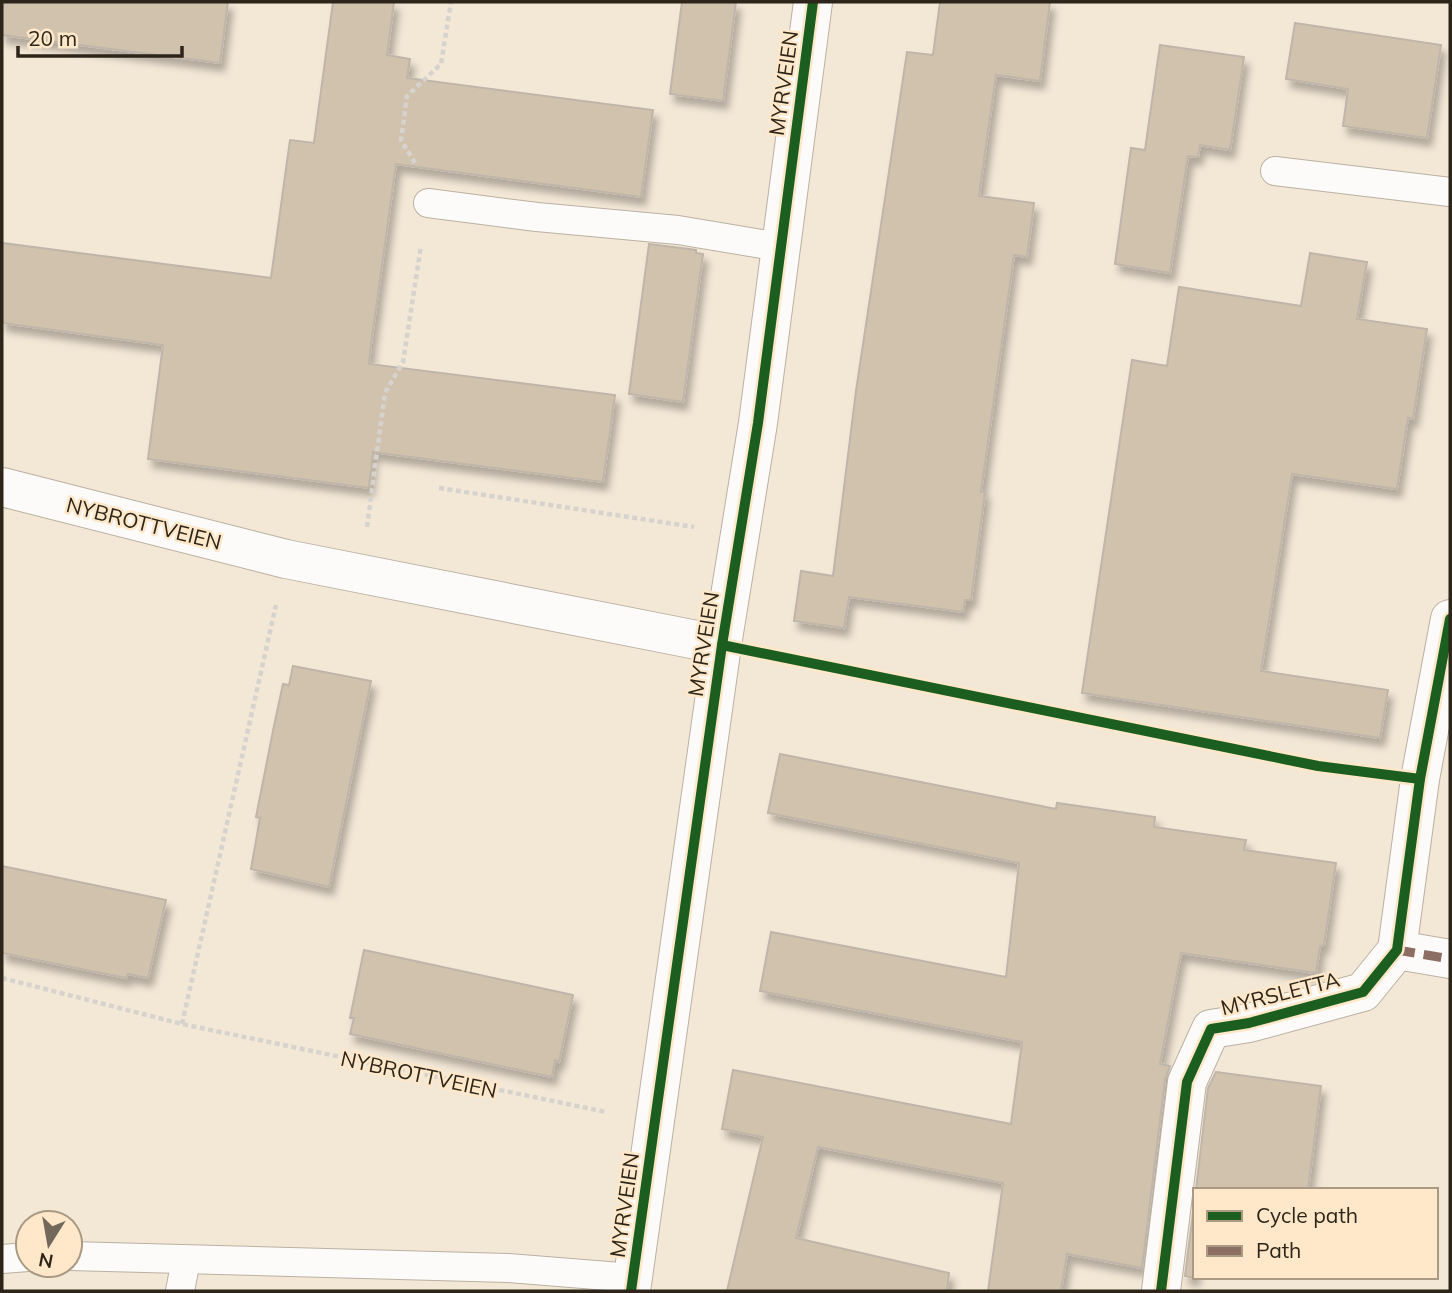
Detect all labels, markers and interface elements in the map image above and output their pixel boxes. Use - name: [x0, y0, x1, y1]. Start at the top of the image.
- scale bar: [18, 14, 182, 58]
- text: 20 m: [28, 25, 77, 51]
- street label: MYRVEIEN: [763, 29, 803, 137]
- street label: NYBROTTVEIEN: [64, 491, 224, 555]
- street label: MYRVEIEN: [682, 590, 724, 698]
- street label: MYRSLETTA: [1218, 966, 1343, 1020]
- street label: NYBROTTVEIEN: [338, 1045, 500, 1103]
- street label: MYRVEIEN: [604, 1151, 644, 1259]
- legend: [1193, 1188, 1438, 1279]
- text: Cycle path: [1256, 1202, 1358, 1228]
- north arrow: [14, 1209, 84, 1279]
- text: Path: [1256, 1237, 1301, 1263]
- text: N: [36, 1248, 55, 1274]

